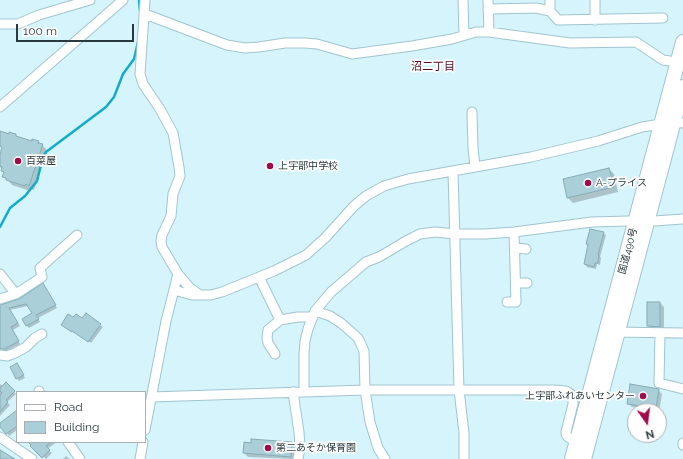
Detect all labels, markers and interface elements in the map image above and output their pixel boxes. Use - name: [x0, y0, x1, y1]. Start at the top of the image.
- scale bar: [18, 16, 136, 42]
- text: 100 m: [23, 24, 57, 38]
- district label: 沼二丁目: [411, 60, 455, 74]
- place label: 百菜屋: [26, 155, 56, 167]
- marker: 百菜屋: [13, 156, 23, 166]
- place label: 上宇部中学校: [278, 160, 338, 172]
- marker: 上宇部中学校: [265, 161, 275, 171]
- place label: A-プライス: [596, 177, 647, 189]
- marker: A-プライス: [583, 178, 593, 188]
- street label: 国道490号: [616, 227, 640, 275]
- place label: 上宇部ふれあいセンター: [525, 390, 635, 402]
- legend: [16, 391, 146, 443]
- marker: 上宇部ふれあいセンター: [638, 391, 648, 401]
- text: Road: [54, 400, 83, 414]
- north arrow: [627, 403, 667, 443]
- text: Building: [54, 420, 100, 434]
- text: N: [644, 427, 655, 441]
- place label: 第二あそか保育園: [276, 442, 356, 454]
- marker: 第二あそか保育園: [263, 443, 273, 453]

